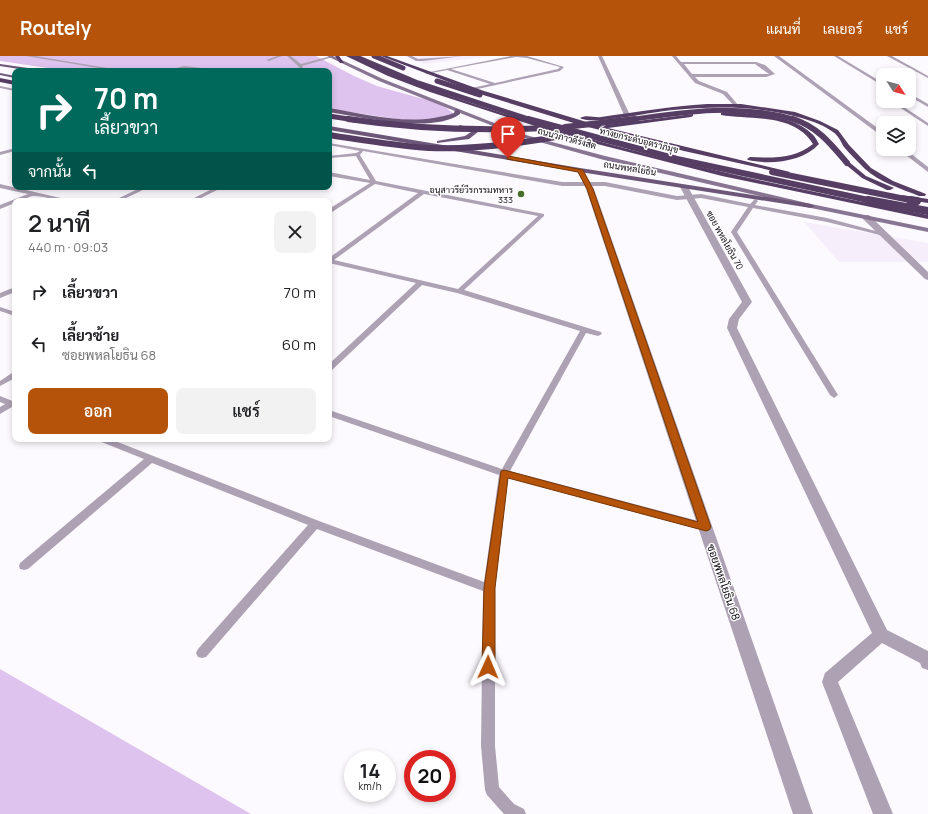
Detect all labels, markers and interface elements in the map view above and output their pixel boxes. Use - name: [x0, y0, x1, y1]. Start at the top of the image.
- text: Routely: [20, 15, 91, 41]
- text: แผนที่: [766, 19, 801, 38]
- text: เลเยอร์: [823, 19, 863, 38]
- text: แชร์: [885, 19, 908, 38]
- north arrow: [876, 68, 916, 108]
- map controls: [876, 68, 916, 156]
- text: 70 m: [94, 79, 158, 117]
- icon: right: [28, 84, 80, 136]
- text: เลี้ยวขวา: [94, 115, 158, 139]
- button: layers: [876, 116, 916, 156]
- pin: [491, 117, 525, 158]
- icon: arrive: [497, 123, 519, 145]
- street label: ถนนวิภาวดีรังสิต: [536, 124, 598, 152]
- street label: ทางยกระดับอุตราภิมุข: [598, 124, 680, 156]
- street label: ถนนพหลโยธิน: [603, 157, 658, 179]
- icon: left: [79, 160, 101, 182]
- text: จากนั้น: [28, 161, 71, 182]
- place label: อนุสาวรีย์วีรกรรมทหาร 333: [430, 183, 514, 206]
- marker: อนุสาวรีย์วีรกรรมทหาร 333: [516, 189, 526, 199]
- text: 2 นาที: [28, 206, 91, 239]
- street label: ซอย พหลโยธิน 70: [703, 208, 747, 272]
- button: close: [274, 211, 316, 253]
- text: 440 m · 09:03: [28, 238, 108, 256]
- icon: right: [28, 281, 50, 303]
- text: เลี้ยวขวา: [62, 282, 118, 303]
- text: 70 m: [284, 282, 316, 303]
- text: เลี้ยวซ้าย: [62, 325, 119, 346]
- icon: left: [28, 333, 50, 355]
- text: 60 m: [282, 334, 316, 355]
- text: ซอยพหลโยธิน 68: [62, 346, 156, 364]
- button: ออก: [28, 388, 168, 434]
- button: แชร์: [176, 388, 316, 434]
- street label: ซอยพหลโยธิน 68: [704, 542, 744, 622]
- position arrow: [467, 646, 509, 688]
- speed limit sign: 20: [404, 750, 456, 802]
- text: 14: [360, 757, 380, 784]
- text: km/h: [358, 779, 382, 793]

